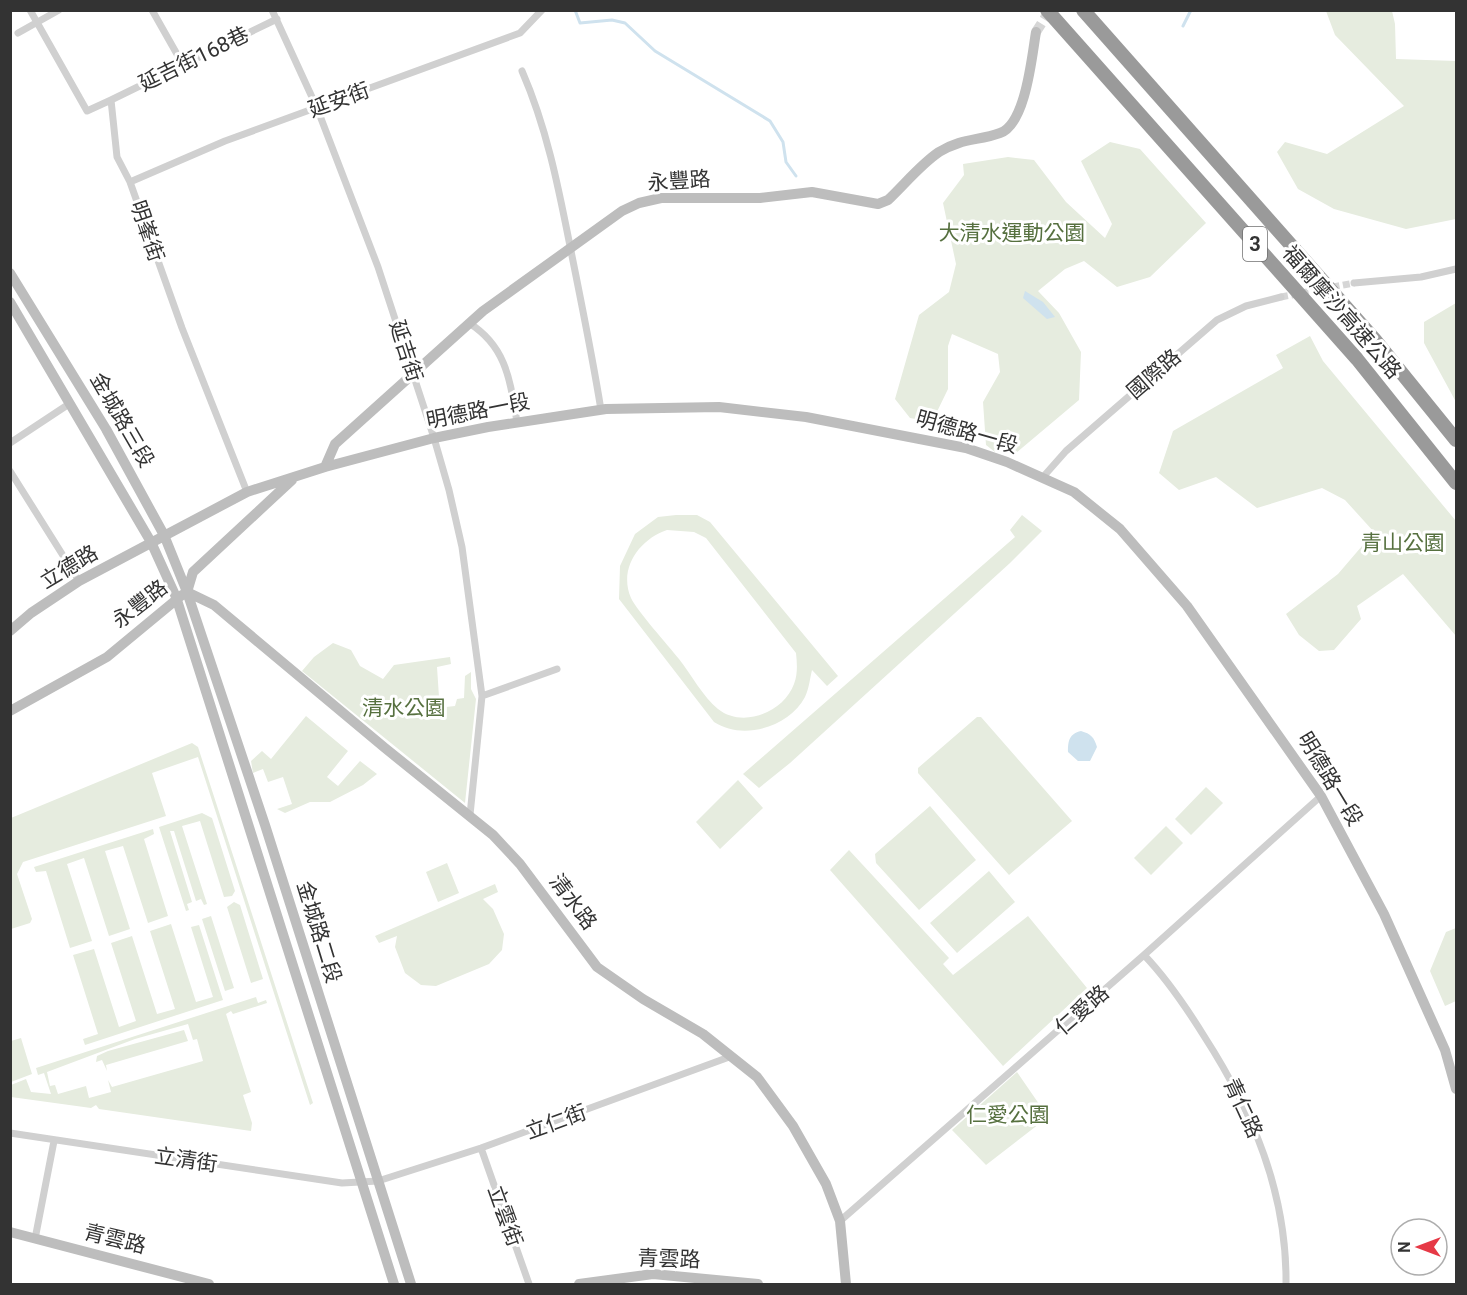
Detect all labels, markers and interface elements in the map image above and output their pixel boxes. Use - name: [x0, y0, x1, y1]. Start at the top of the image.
- street label: 延吉街168巷: [135, 22, 253, 96]
- street label: 延安街: [305, 78, 373, 122]
- street label: 永豐路: [647, 167, 711, 195]
- street label: 明峯街: [125, 197, 169, 265]
- park label: 大清水運動公園: [939, 221, 1086, 245]
- road number: 3: [1243, 227, 1267, 261]
- street label: 福爾摩沙高速公路: [1278, 241, 1406, 383]
- street label: 延吉街: [385, 317, 427, 385]
- street label: 國際路: [1122, 344, 1186, 404]
- street label: 金城路三段: [85, 369, 159, 471]
- street label: 明德路一段: [424, 389, 532, 433]
- street label: 明德路一段: [913, 406, 1021, 458]
- park label: 青山公園: [1361, 531, 1445, 555]
- street label: 立德路: [36, 540, 102, 594]
- street label: 永豐路: [108, 575, 172, 633]
- park label: 清水公園: [362, 696, 446, 720]
- street label: 明德路一段: [1293, 728, 1367, 830]
- street label: 清水路: [544, 870, 602, 934]
- street label: 金城路二段: [292, 878, 346, 986]
- street label: 仁愛路: [1050, 980, 1114, 1040]
- street label: 青仁路: [1219, 1074, 1267, 1142]
- street label: 立仁街: [522, 1100, 590, 1144]
- park label: 仁愛公園: [966, 1103, 1050, 1127]
- street label: 立清街: [153, 1144, 219, 1176]
- street label: 立雲街: [483, 1182, 527, 1250]
- north arrow: [1389, 1217, 1449, 1277]
- street label: 青雲路: [82, 1220, 148, 1258]
- text: N: [1395, 1241, 1414, 1253]
- street label: 青雲路: [637, 1246, 701, 1272]

